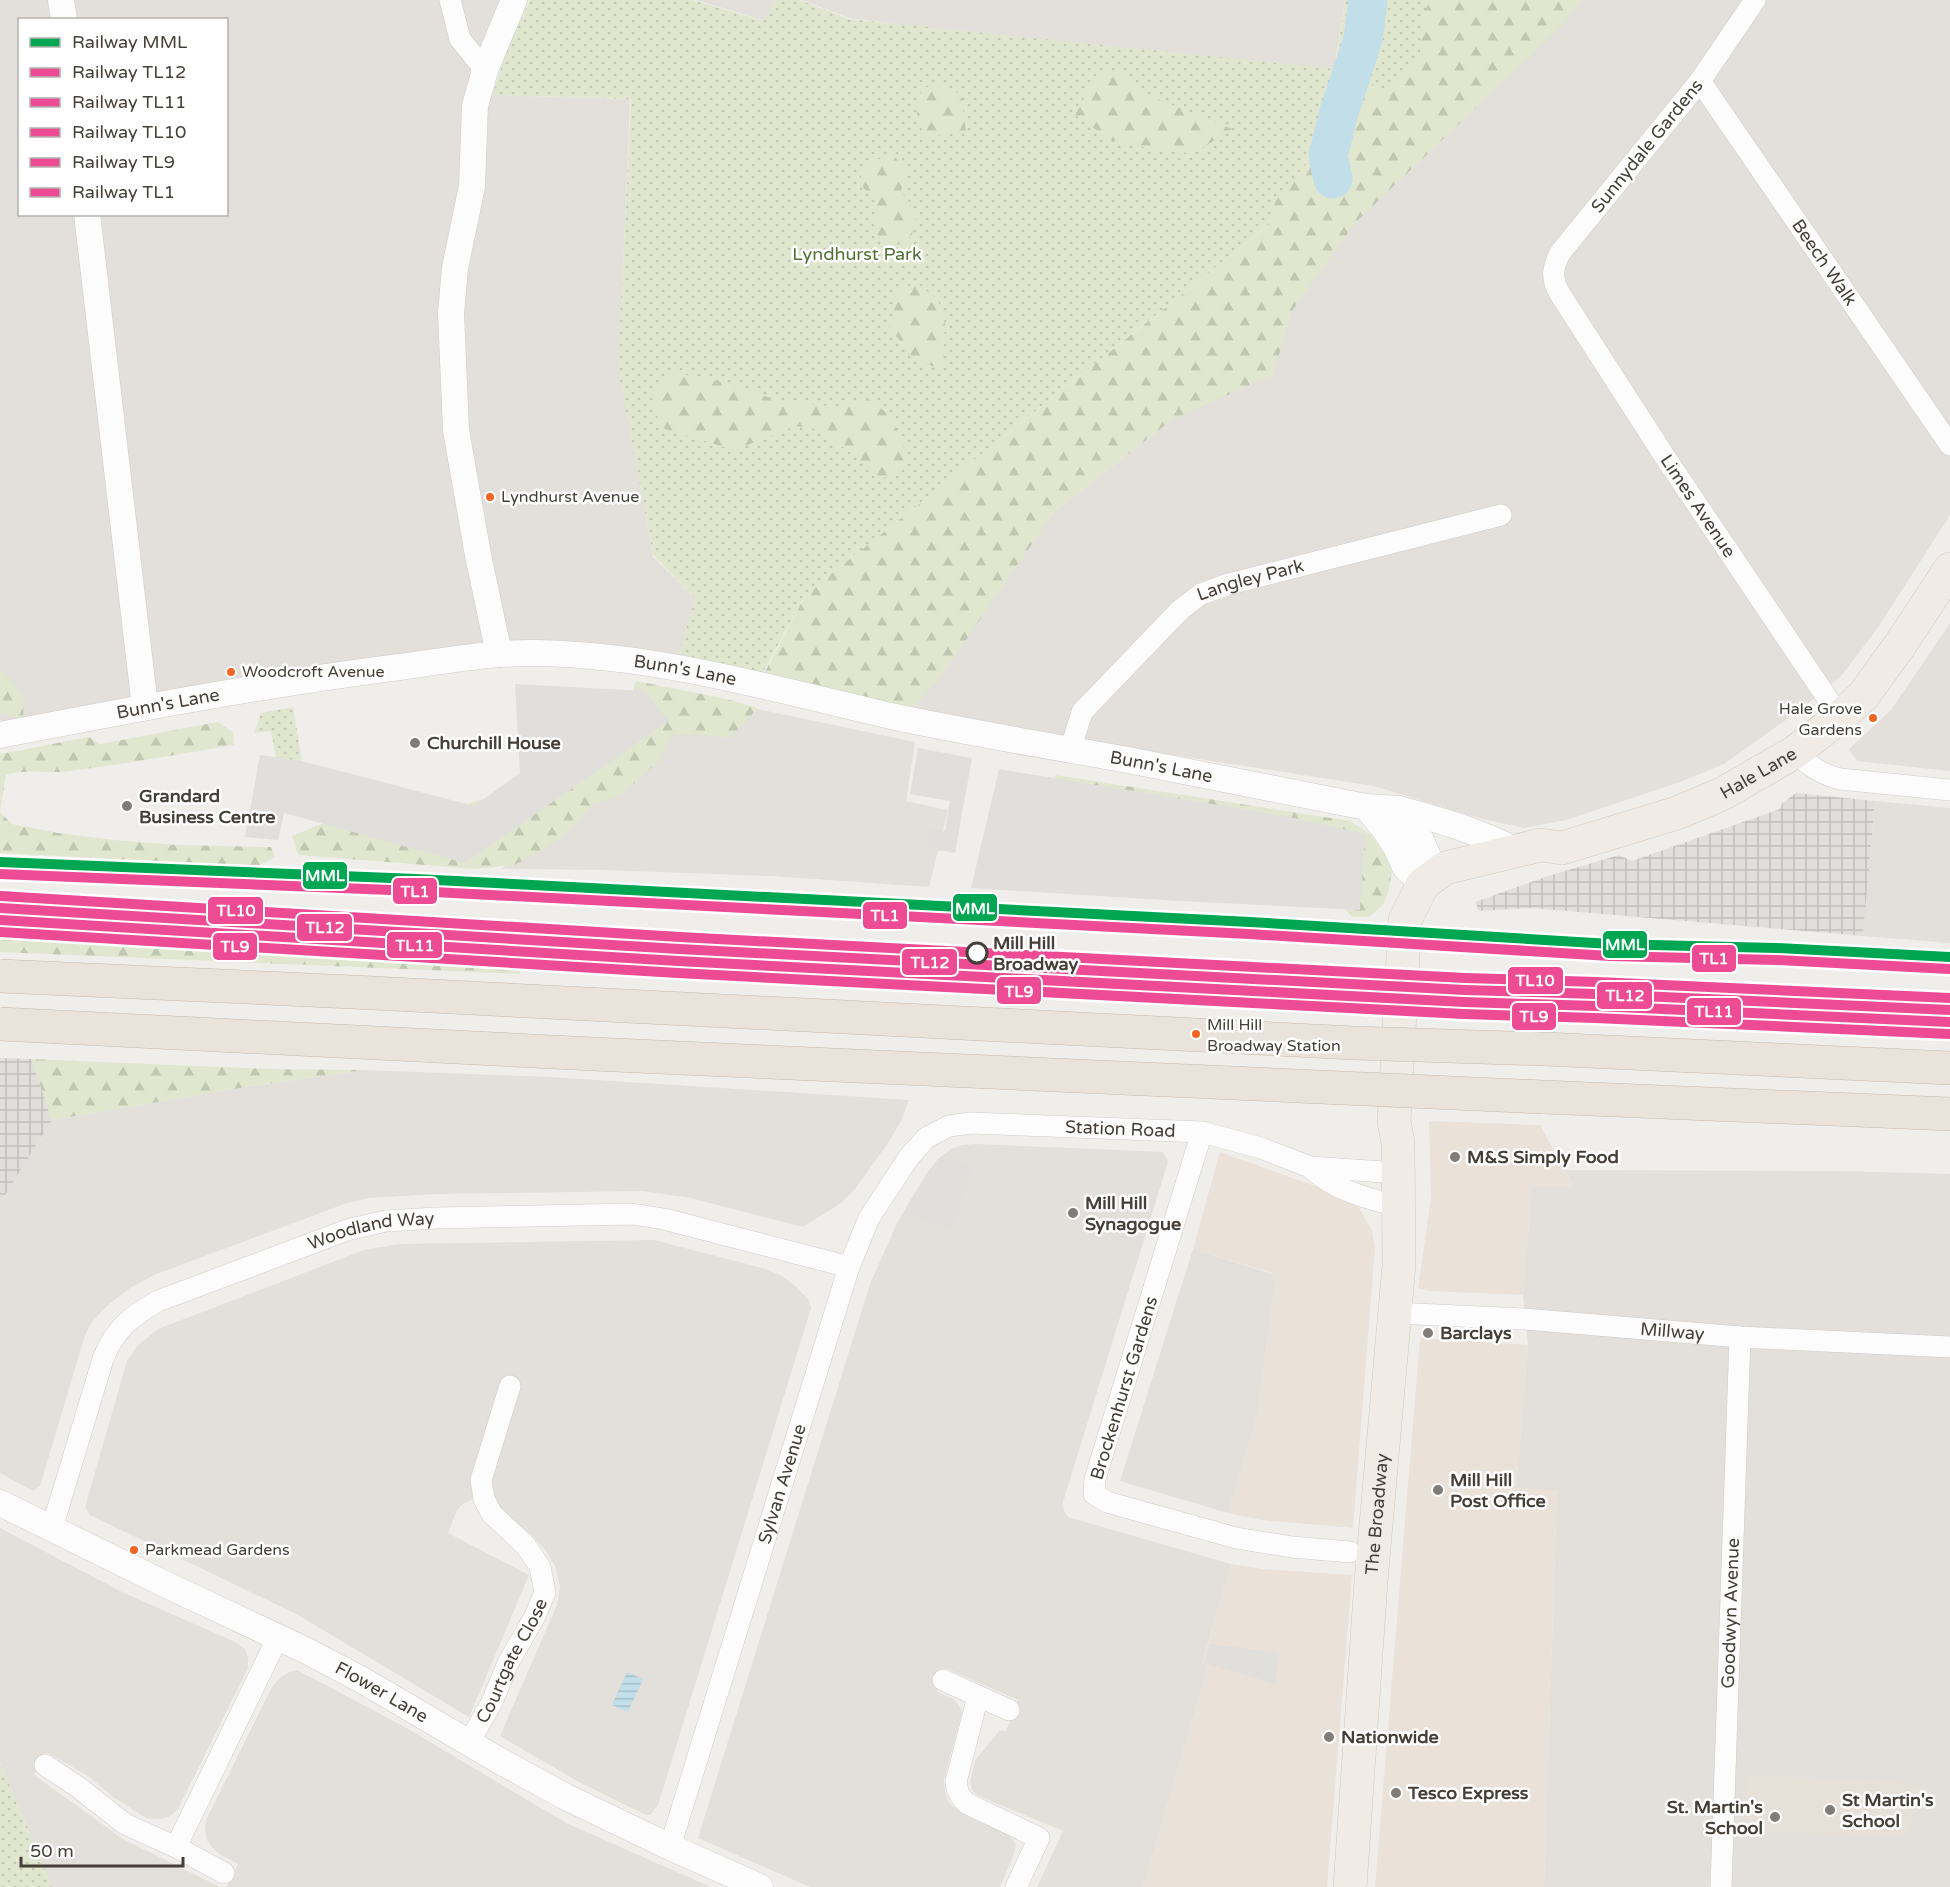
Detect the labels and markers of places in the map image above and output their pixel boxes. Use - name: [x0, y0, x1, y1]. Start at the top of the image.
- place label: Lyndhurst Avenue: [501, 487, 639, 507]
- marker: Lyndhurst Avenue: [484, 491, 496, 503]
- place label: Woodcroft Avenue: [242, 662, 385, 682]
- marker: Woodcroft Avenue: [225, 666, 237, 678]
- place label: Hale Grove Gardens: [1779, 699, 1862, 740]
- marker: Hale Grove Gardens: [1867, 712, 1879, 724]
- place label: Churchill House: [427, 732, 561, 754]
- marker: Churchill House: [408, 736, 422, 750]
- place label: Grandard Business Centre: [139, 785, 275, 828]
- marker: Grandard Business Centre: [120, 799, 134, 813]
- place label: Mill Hill Broadway: [993, 932, 1078, 975]
- marker: Mill Hill Broadway: [966, 942, 988, 964]
- place label: Mill Hill Broadway Station: [1207, 1015, 1341, 1056]
- marker: Mill Hill Broadway Station: [1190, 1028, 1202, 1040]
- place label: M&S Simply Food: [1467, 1146, 1619, 1168]
- marker: M&S Simply Food: [1448, 1150, 1462, 1164]
- place label: Mill Hill Synagogue: [1085, 1192, 1181, 1235]
- marker: Mill Hill Synagogue: [1066, 1206, 1080, 1220]
- place label: Barclays: [1440, 1322, 1512, 1344]
- marker: Barclays: [1421, 1326, 1435, 1340]
- place label: Mill Hill Post Office: [1450, 1469, 1546, 1512]
- marker: Mill Hill Post Office: [1431, 1483, 1445, 1497]
- place label: Parkmead Gardens: [145, 1540, 290, 1560]
- marker: Parkmead Gardens: [128, 1544, 140, 1556]
- place label: Nationwide: [1341, 1726, 1439, 1748]
- marker: Nationwide: [1322, 1730, 1336, 1744]
- place label: Tesco Express: [1407, 1782, 1529, 1804]
- marker: Tesco Express: [1389, 1786, 1403, 1800]
- place label: St Martin's School: [1842, 1789, 1934, 1832]
- place label: St. Martin's School: [1667, 1796, 1763, 1839]
- marker: St Martin's School: [1823, 1803, 1837, 1817]
- marker: St. Martin's School: [1768, 1810, 1782, 1824]

